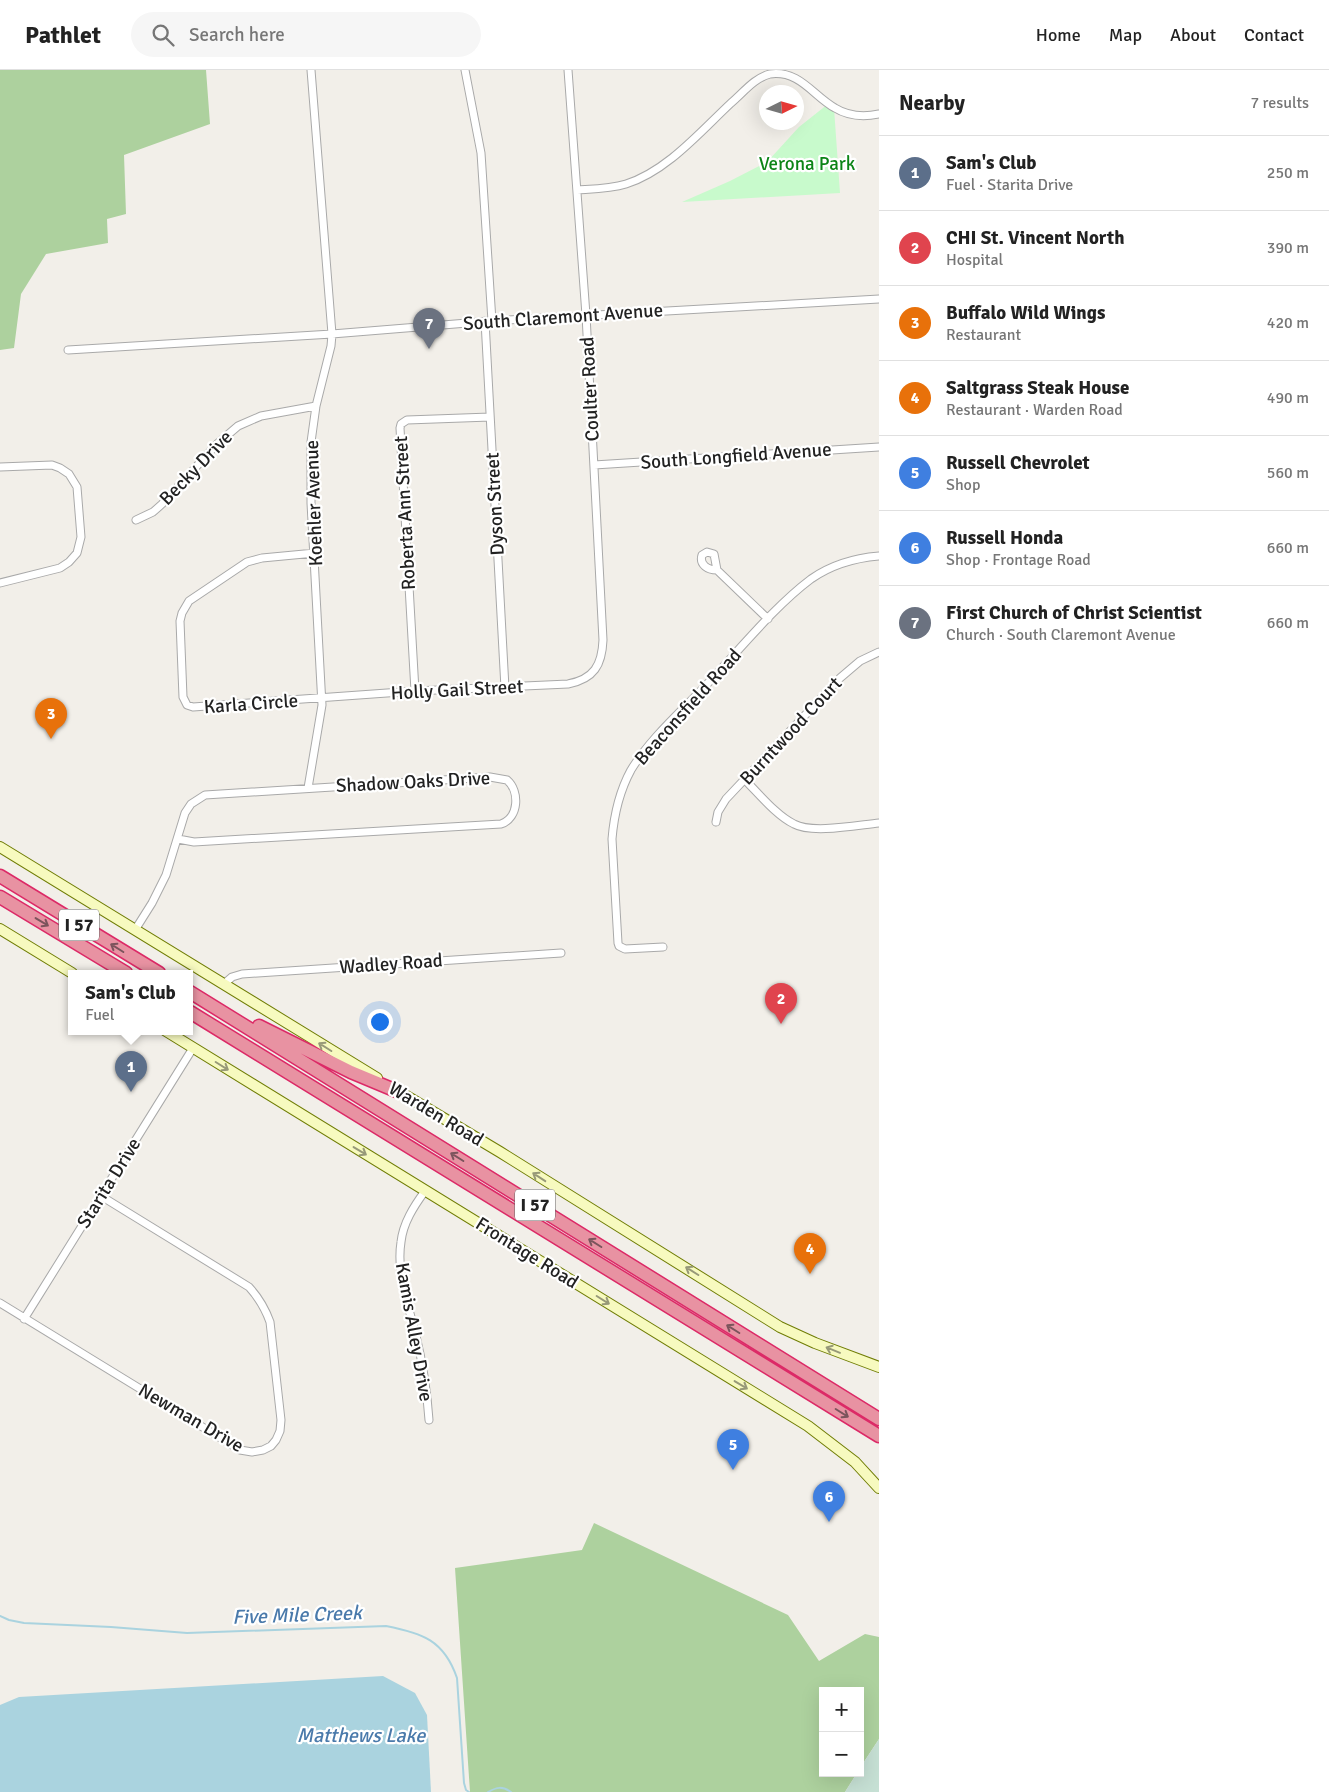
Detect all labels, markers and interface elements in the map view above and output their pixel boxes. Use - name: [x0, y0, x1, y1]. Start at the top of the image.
- search box: [131, 12, 481, 57]
- text: Pathlet: [25, 20, 101, 50]
- icon: search: [149, 21, 177, 49]
- text: Search here: [189, 23, 285, 47]
- text: Home: [1036, 24, 1081, 46]
- text: Map: [1109, 24, 1142, 46]
- text: About: [1170, 24, 1216, 46]
- text: Contact: [1244, 24, 1304, 46]
- north arrow: [759, 85, 804, 130]
- text: Nearby: [899, 90, 965, 116]
- text: 7 results: [1250, 93, 1309, 113]
- text: Sam's Club: [946, 151, 1037, 175]
- park label: Verona Park: [759, 152, 856, 176]
- text: 1: [911, 163, 919, 183]
- text: 250 m: [1267, 163, 1309, 183]
- text: Fuel · Starita Drive: [946, 175, 1073, 195]
- text: CHI St. Vincent North: [946, 226, 1125, 250]
- text: 2: [911, 238, 919, 258]
- text: 390 m: [1267, 238, 1309, 258]
- text: Hospital: [946, 250, 1003, 270]
- street label: South Claremont Avenue: [462, 298, 664, 336]
- text: Buffalo Wild Wings: [946, 301, 1105, 325]
- pin: 7: [413, 308, 445, 349]
- text: 3: [911, 313, 919, 333]
- text: 420 m: [1267, 313, 1309, 333]
- text: Restaurant: [946, 325, 1021, 345]
- street label: Coulter Road: [575, 336, 605, 442]
- text: Saltgrass Steak House: [946, 376, 1129, 400]
- text: 4: [911, 388, 919, 408]
- text: 490 m: [1267, 388, 1309, 408]
- text: Restaurant · Warden Road: [946, 400, 1123, 420]
- street label: Becky Drive: [154, 425, 238, 511]
- street label: Roberta Ann Street: [389, 435, 421, 591]
- street label: South Longfield Avenue: [640, 437, 832, 475]
- street label: Koehler Avenue: [300, 439, 328, 567]
- street label: Dyson Street: [480, 451, 510, 556]
- text: Russell Chevrolet: [946, 451, 1090, 475]
- text: 5: [911, 463, 919, 483]
- text: 560 m: [1267, 463, 1309, 483]
- text: Shop: [946, 475, 980, 495]
- text: Russell Honda: [946, 526, 1063, 550]
- text: 6: [911, 538, 919, 558]
- text: 660 m: [1267, 538, 1309, 558]
- text: Shop · Frontage Road: [946, 550, 1091, 570]
- text: First Church of Christ Scientist: [946, 601, 1202, 625]
- text: 7: [911, 613, 919, 633]
- text: 660 m: [1267, 613, 1309, 633]
- text: Church · South Claremont Avenue: [946, 625, 1176, 645]
- street label: Beaconsfield Road: [629, 644, 747, 770]
- street label: Burntwood Court: [735, 672, 847, 790]
- street label: Holly Gail Street: [390, 675, 524, 705]
- street label: Karla Circle: [203, 689, 299, 719]
- pin: 3: [35, 698, 67, 739]
- street label: Shadow Oaks Drive: [335, 766, 491, 798]
- road number: I 57: [59, 910, 99, 940]
- one-way arrow: [34, 918, 48, 928]
- one-way arrow: [111, 942, 125, 952]
- street label: Wadley Road: [339, 948, 443, 980]
- popup: [68, 970, 193, 1035]
- text: Sam's Club: [85, 981, 176, 1005]
- pin: 2: [765, 983, 797, 1024]
- text: Fuel: [85, 1005, 115, 1025]
- your location: [367, 1009, 393, 1035]
- one-way arrow: [319, 1041, 333, 1051]
- pin: 1: [115, 1051, 147, 1092]
- one-way arrow: [215, 1060, 229, 1071]
- street label: Warden Road: [384, 1076, 488, 1152]
- street label: Starita Drive: [72, 1133, 146, 1233]
- one-way arrow: [353, 1146, 367, 1156]
- one-way arrow: [451, 1152, 465, 1162]
- one-way arrow: [532, 1172, 546, 1182]
- road number: I 57: [515, 1190, 555, 1220]
- street label: Frontage Road: [471, 1212, 583, 1294]
- pin: 4: [794, 1233, 826, 1274]
- one-way arrow: [589, 1238, 603, 1248]
- street label: Kamis Alley Drive: [390, 1261, 438, 1403]
- one-way arrow: [685, 1266, 699, 1276]
- one-way arrow: [595, 1296, 609, 1306]
- one-way arrow: [727, 1324, 741, 1334]
- one-way arrow: [826, 1345, 841, 1355]
- street label: Newman Drive: [134, 1378, 248, 1458]
- one-way arrow: [734, 1381, 748, 1391]
- one-way arrow: [835, 1409, 849, 1419]
- pin: 5: [717, 1429, 749, 1470]
- pin: 6: [813, 1481, 845, 1522]
- water label: Five Mile Creek: [232, 1600, 364, 1630]
- map controls: [819, 1687, 864, 1777]
- button: +: [819, 1687, 864, 1732]
- water label: Matthews Lake: [297, 1723, 426, 1748]
- button: −: [819, 1732, 864, 1777]

